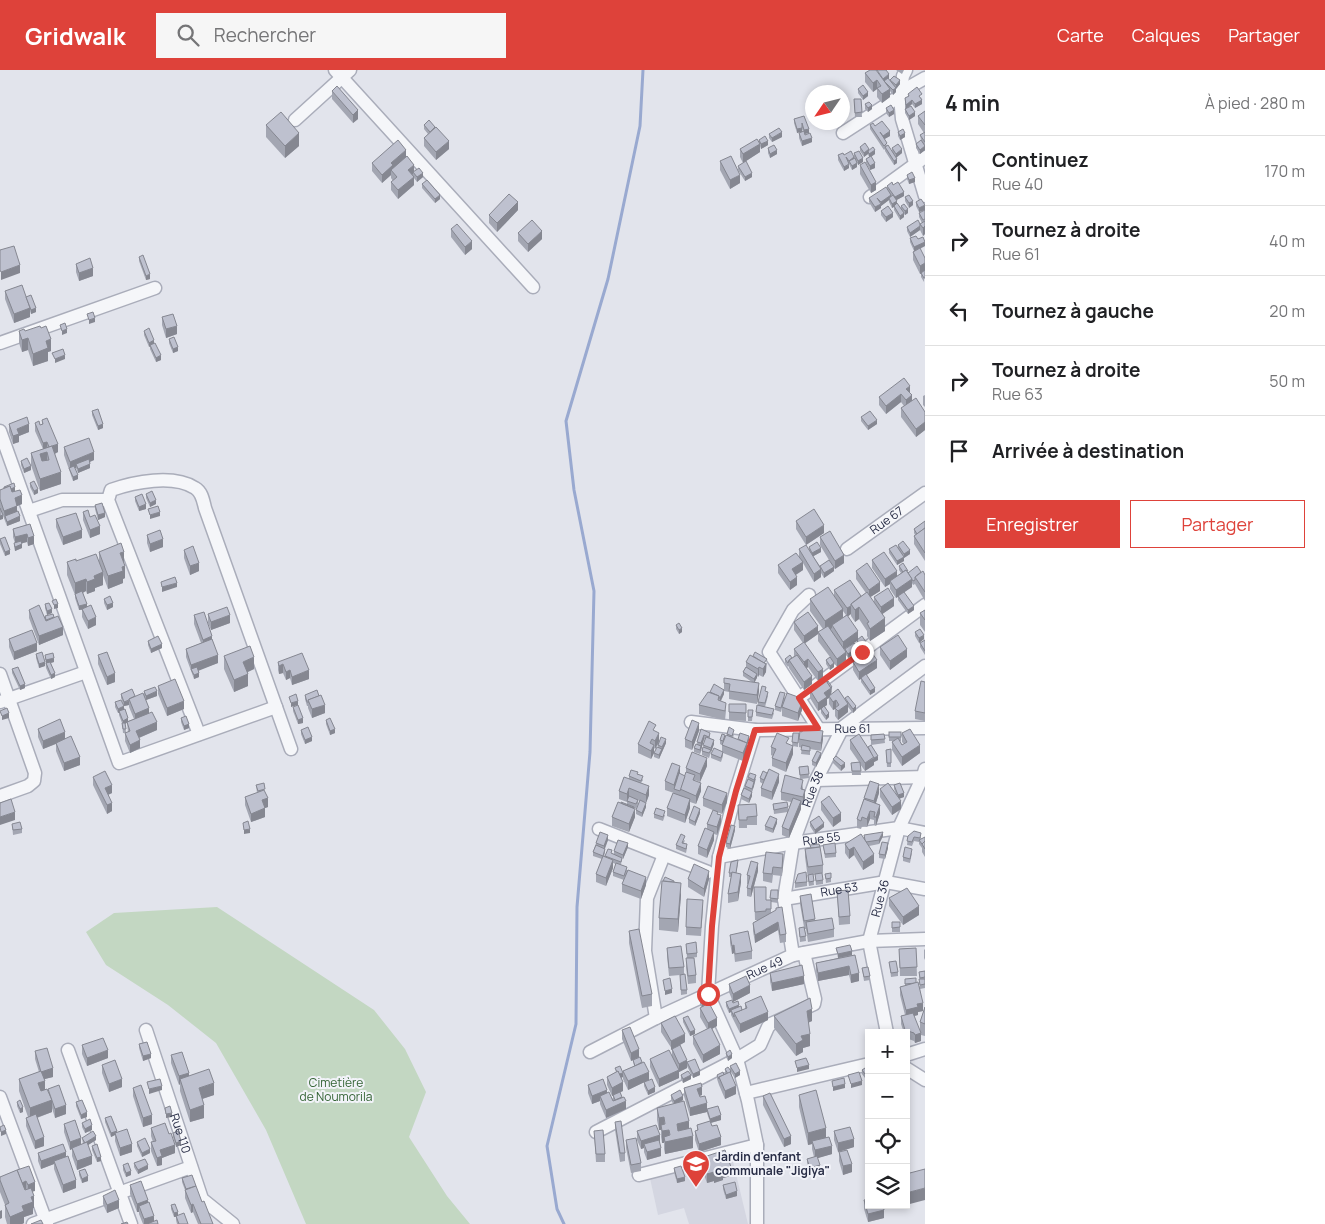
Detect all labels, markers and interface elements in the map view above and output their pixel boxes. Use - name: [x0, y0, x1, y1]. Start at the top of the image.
- search box: [156, 13, 506, 58]
- text: Gridwalk: [25, 19, 126, 52]
- icon: search: [174, 21, 202, 49]
- text: Rechercher: [214, 22, 316, 48]
- text: Carte: [1057, 23, 1104, 47]
- text: Calques: [1132, 23, 1200, 47]
- text: Partager: [1228, 23, 1300, 47]
- north arrow: [805, 85, 850, 130]
- text: 4 min: [945, 89, 1000, 117]
- text: À pied · 280 m: [1205, 92, 1305, 114]
- text: Continuez: [992, 147, 1089, 173]
- icon: ahead: [945, 157, 973, 185]
- text: 170 m: [1264, 160, 1305, 182]
- text: Rue 40: [992, 173, 1043, 195]
- text: Tournez à droite: [992, 217, 1140, 243]
- icon: right: [945, 227, 973, 255]
- text: 40 m: [1269, 230, 1305, 252]
- text: Rue 61: [992, 243, 1040, 265]
- icon: left: [945, 297, 973, 325]
- text: Tournez à gauche: [992, 298, 1154, 324]
- text: 20 m: [1269, 300, 1305, 322]
- text: Tournez à droite: [992, 357, 1140, 383]
- icon: right: [945, 367, 973, 395]
- text: 50 m: [1269, 370, 1305, 392]
- text: Rue 63: [992, 383, 1043, 405]
- icon: arrive: [945, 437, 973, 465]
- text: Arrivée à destination: [992, 438, 1184, 464]
- button: Enregistrer: [945, 500, 1120, 548]
- button: Partager: [1130, 500, 1305, 548]
- street label: Rue 67: [866, 502, 907, 538]
- route end: [851, 641, 874, 664]
- street label: Rue 61: [834, 720, 871, 737]
- street label: Rue 38: [798, 768, 827, 809]
- street label: Rue 55: [801, 827, 841, 850]
- street label: Rue 36: [867, 877, 893, 919]
- street label: Rue 53: [819, 878, 859, 901]
- street label: Rue 49: [744, 952, 786, 983]
- route start: [697, 983, 720, 1006]
- map controls: [865, 1029, 910, 1209]
- button: +: [865, 1029, 910, 1074]
- park label: Cimetière de Noumorila: [300, 1074, 372, 1105]
- button: −: [865, 1074, 910, 1119]
- street label: Rue 110: [166, 1111, 195, 1155]
- button: locate: [865, 1119, 910, 1164]
- place label: Jardin d'enfant communale "Jigiya": [715, 1148, 830, 1179]
- school or university icon: Jardin d'enfant communale "Jigiya": [681, 1149, 711, 1188]
- button: layers: [865, 1164, 910, 1209]

